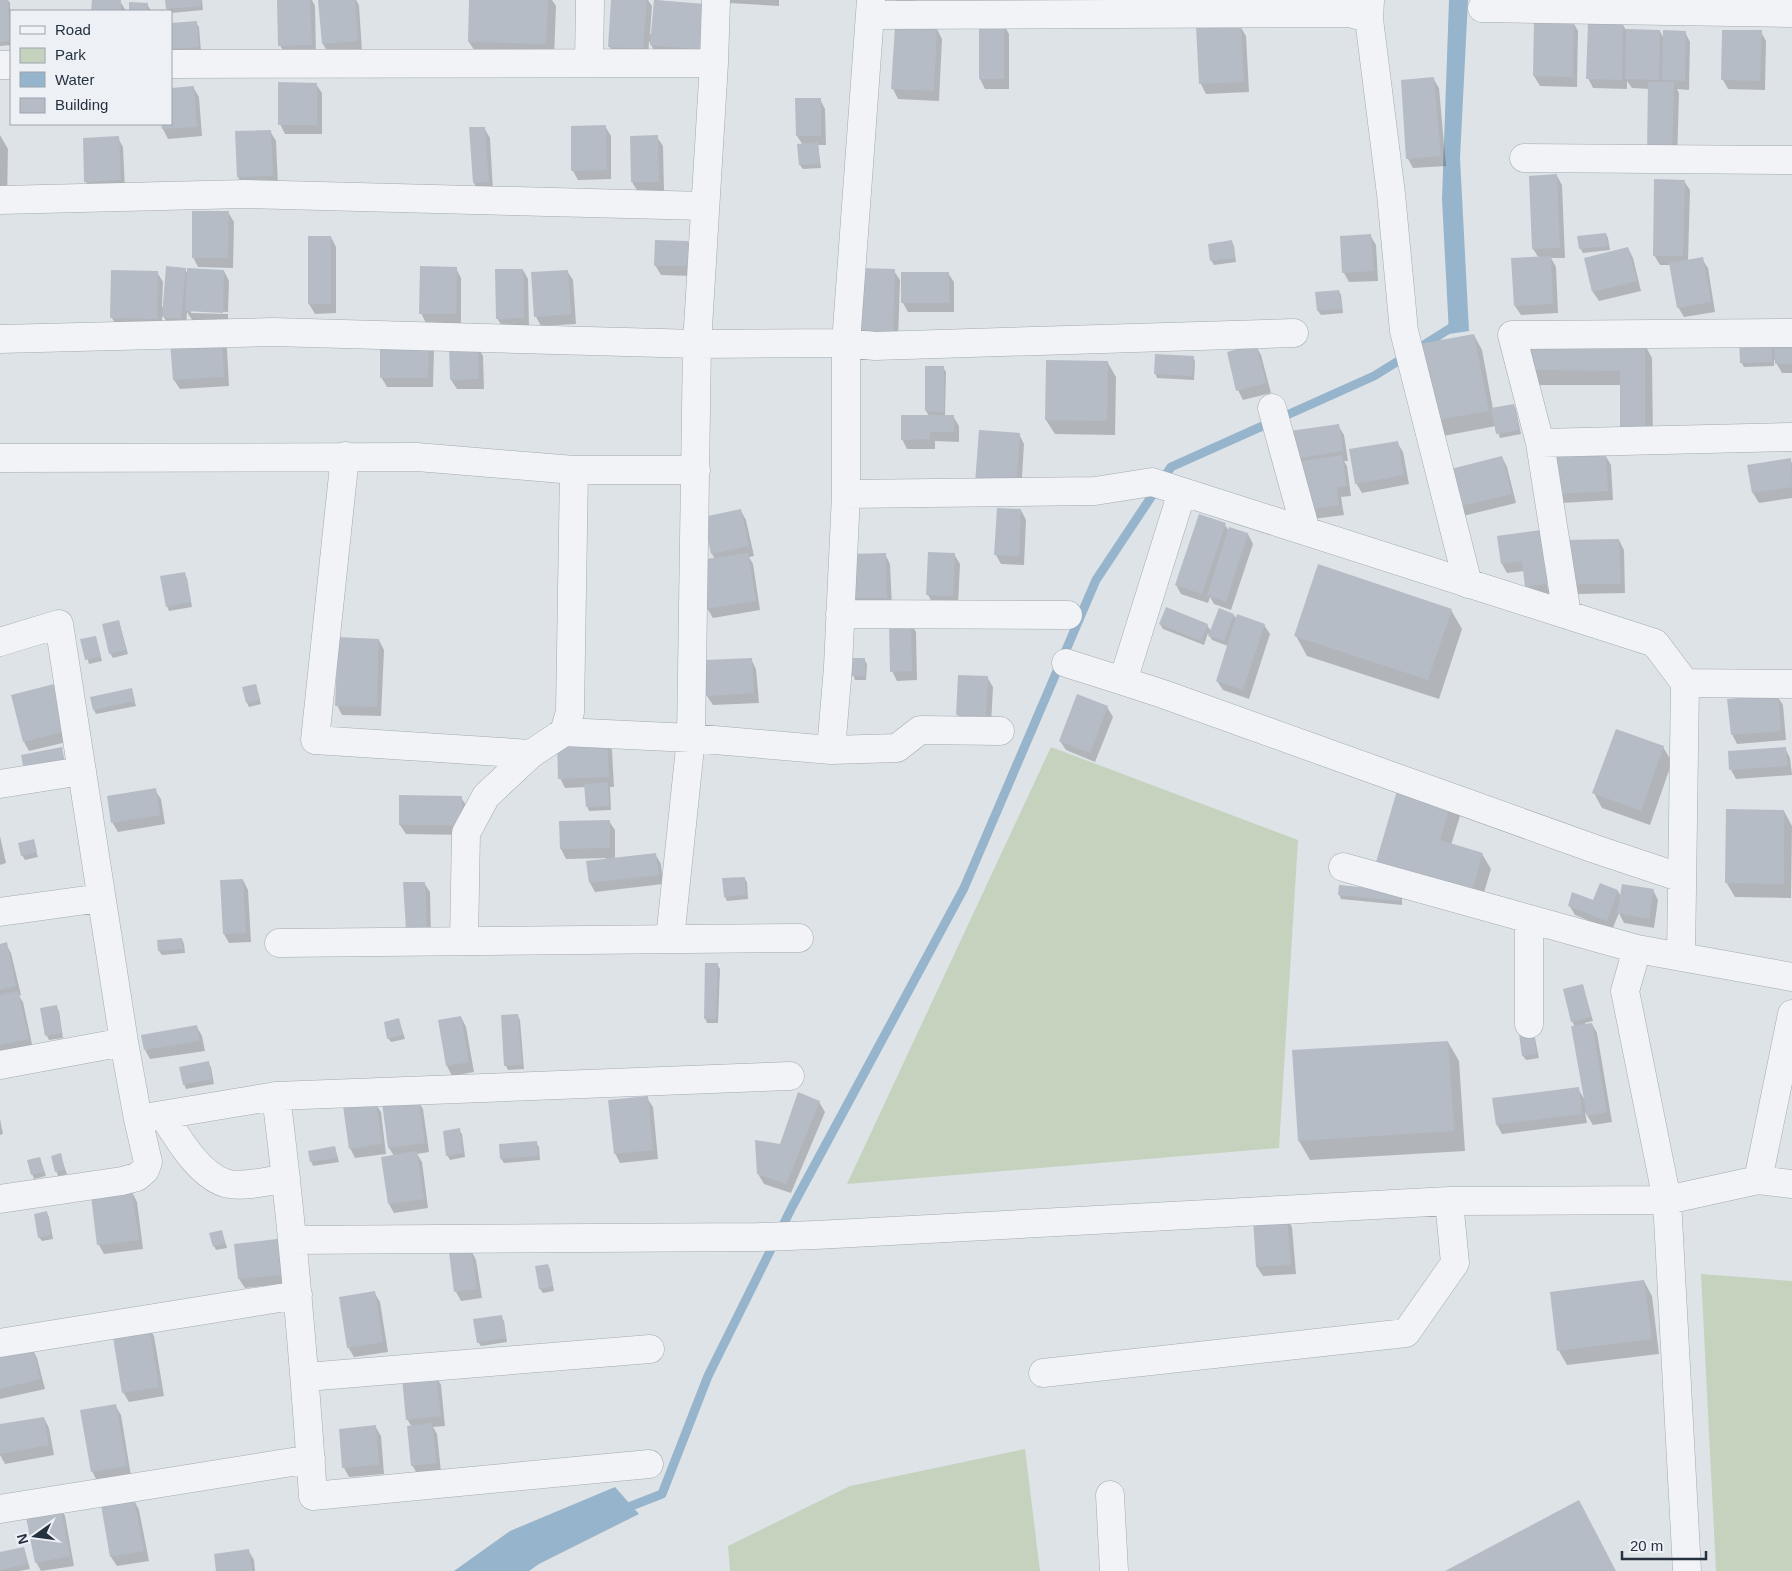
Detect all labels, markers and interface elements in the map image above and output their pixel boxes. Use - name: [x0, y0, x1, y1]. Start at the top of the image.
- legend: [10, 10, 172, 125]
- text: Road: [55, 21, 91, 38]
- text: Park: [55, 46, 86, 63]
- text: Water: [55, 71, 94, 88]
- text: Building: [55, 96, 108, 113]
- north arrow: [10, 1511, 60, 1561]
- scale bar: [1622, 1528, 1706, 1560]
- text: N: [13, 1532, 31, 1546]
- text: 20 m: [1630, 1537, 1663, 1554]

